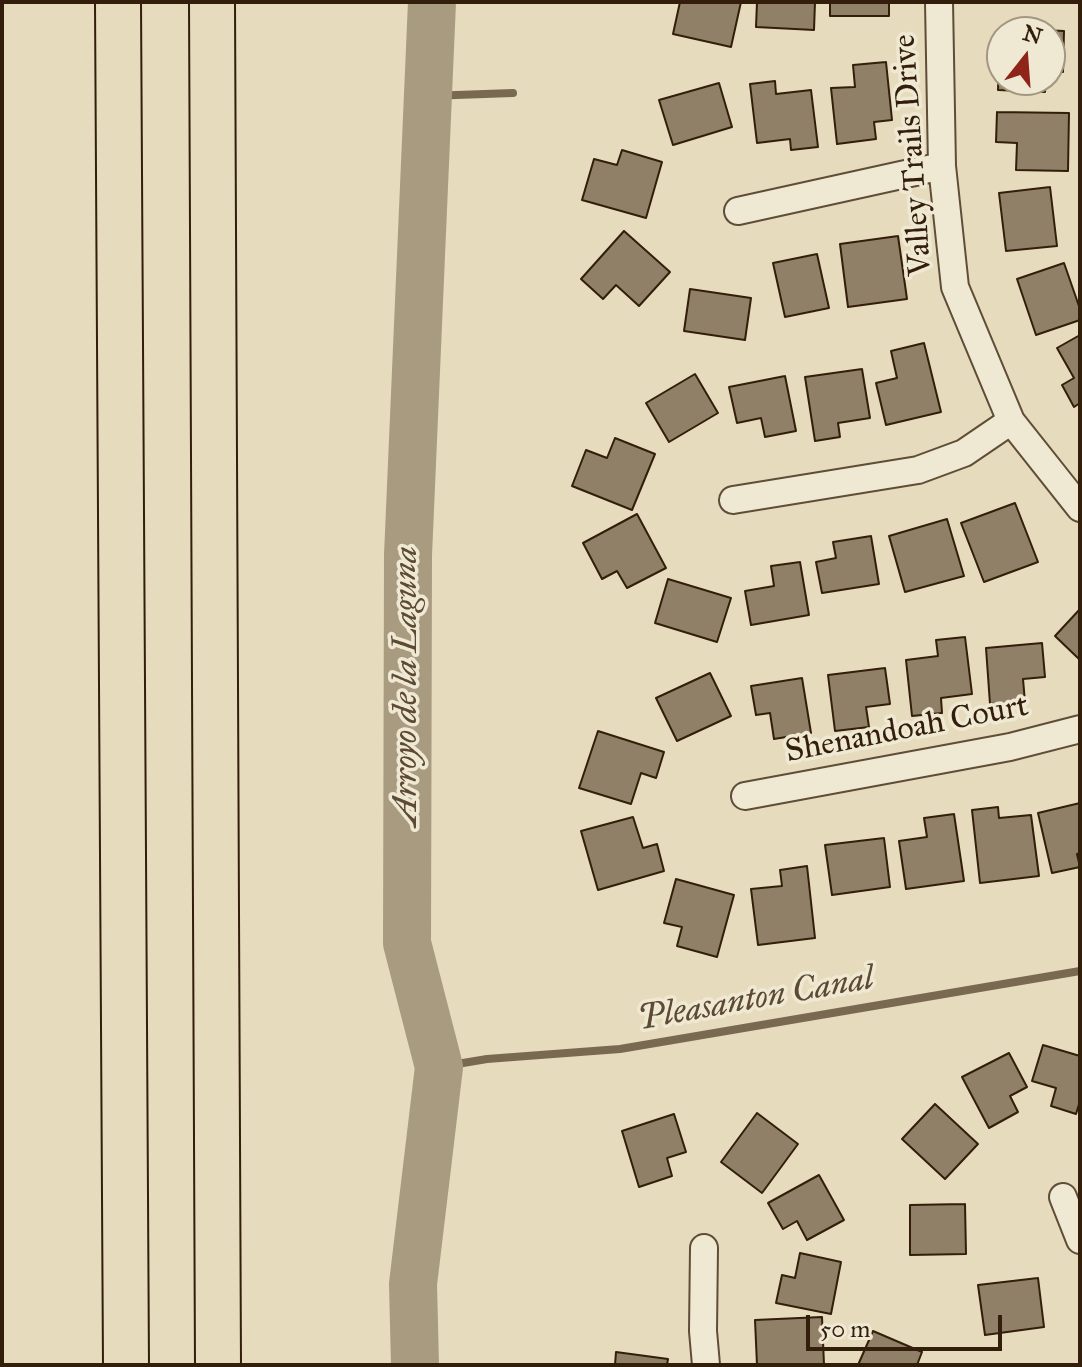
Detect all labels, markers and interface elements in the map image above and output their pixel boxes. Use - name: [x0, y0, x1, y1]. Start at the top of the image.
- north arrow: [986, 16, 1066, 96]
- text: N: [1020, 19, 1045, 50]
- street label: Valley Trails Drive: [886, 33, 942, 277]
- water label: Arroyo de la Laguna: [388, 546, 428, 826]
- street label: Shenandoah Court: [782, 688, 1032, 772]
- water label: Pleasanton Canal: [635, 959, 877, 1041]
- scale bar: [810, 1299, 1006, 1349]
- text: 50 m: [820, 1314, 870, 1344]

